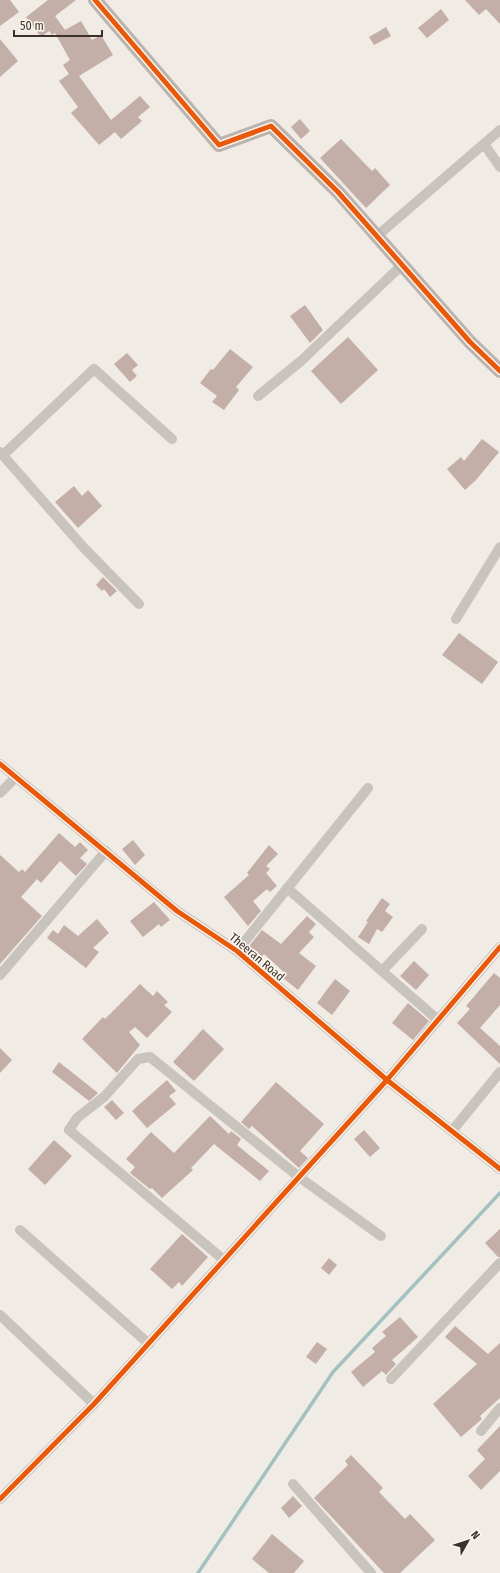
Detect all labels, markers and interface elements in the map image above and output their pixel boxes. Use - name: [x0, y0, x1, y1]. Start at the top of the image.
- scale bar: [14, 12, 102, 38]
- text: 50 m: [20, 19, 44, 33]
- street label: Theeran Road: [227, 930, 287, 984]
- north arrow: [448, 1521, 488, 1561]
- text: N: [468, 1528, 483, 1542]

